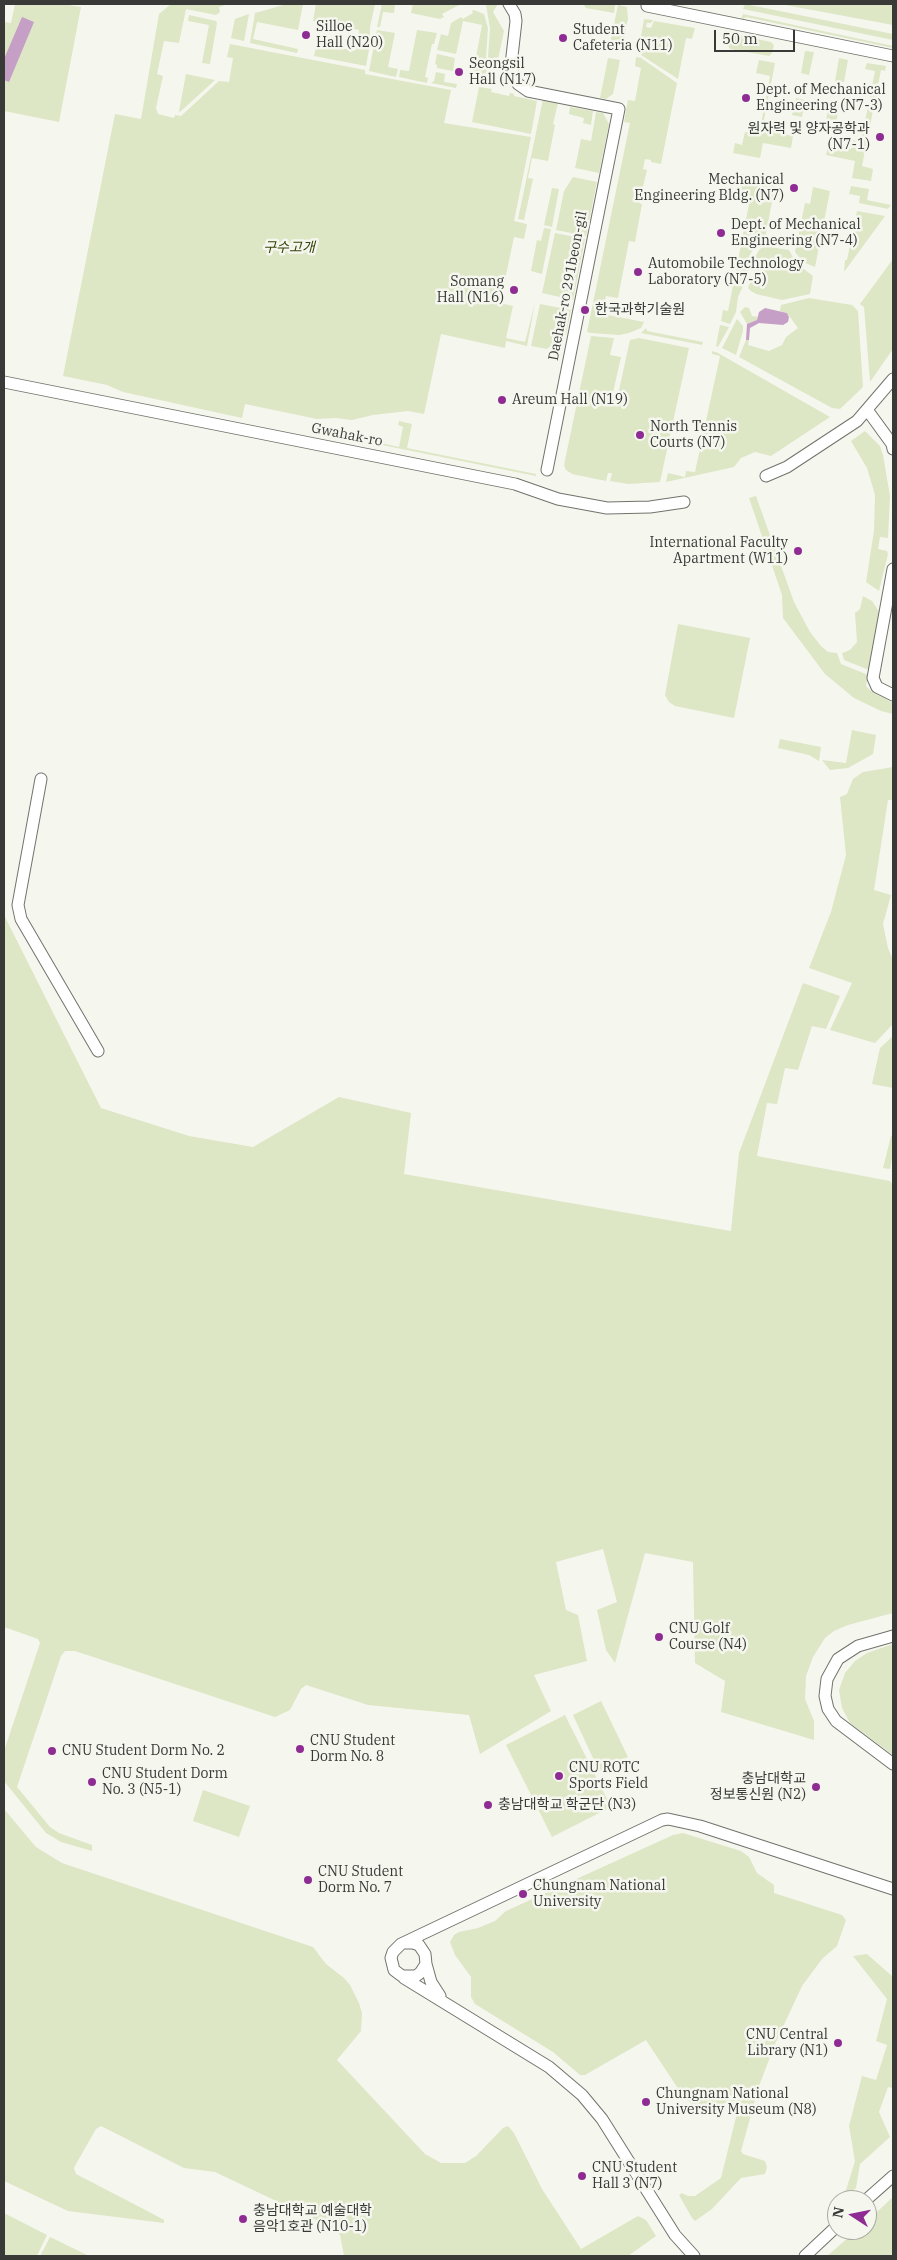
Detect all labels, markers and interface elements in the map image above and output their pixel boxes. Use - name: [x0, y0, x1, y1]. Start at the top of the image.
- place label: Silloe Hall (N20): [316, 19, 383, 52]
- scale bar: [717, 20, 798, 52]
- place label: Student Cafeteria (N11): [573, 22, 673, 54]
- marker: Silloe Hall (N20): [300, 29, 312, 41]
- text: 50 m: [722, 29, 758, 48]
- marker: Student Cafeteria (N11): [557, 32, 569, 44]
- place label: Seongsil Hall (N17): [469, 56, 536, 88]
- marker: Seongsil Hall (N17): [453, 66, 465, 78]
- place label: Dept. of Mechanical Engineering (N7-3): [756, 82, 886, 114]
- marker: Dept. of Mechanical Engineering (N7-3): [740, 92, 752, 104]
- place label: 원자력 및 양자공학과 (N7-1): [748, 121, 870, 154]
- marker: 원자력 및 양자공학과 (N7-1): [874, 131, 886, 143]
- place label: Mechanical Engineering Bldg. (N7): [634, 172, 784, 204]
- marker: Mechanical Engineering Bldg. (N7): [788, 182, 800, 194]
- street label: Daehak-ro 291beon-gil: [545, 210, 591, 362]
- place label: Dept. of Mechanical Engineering (N7-4): [731, 217, 861, 250]
- marker: Dept. of Mechanical Engineering (N7-4): [715, 227, 727, 239]
- park label: 구수고개: [263, 240, 315, 256]
- place label: Automobile Technology Laboratory (N7-5): [648, 256, 804, 288]
- marker: Automobile Technology Laboratory (N7-5): [632, 266, 644, 278]
- place label: Somang Hall (N16): [437, 274, 504, 306]
- marker: Somang Hall (N16): [508, 284, 520, 296]
- place label: 한국과학기술원: [595, 302, 685, 318]
- marker: 한국과학기술원: [579, 304, 591, 316]
- place label: Areum Hall (N19): [512, 392, 628, 408]
- marker: Areum Hall (N19): [496, 394, 508, 406]
- place label: North Tennis Courts (N7): [650, 419, 737, 452]
- street label: Gwahak-ro: [310, 420, 384, 450]
- marker: North Tennis Courts (N7): [634, 429, 646, 441]
- place label: International Faculty Apartment (W11): [649, 535, 788, 568]
- marker: International Faculty Apartment (W11): [792, 545, 804, 557]
- place label: CNU Golf Course (N4): [669, 1621, 747, 1654]
- marker: CNU Golf Course (N4): [653, 1631, 665, 1643]
- place label: CNU Student Dorm No. 8: [310, 1733, 395, 1765]
- place label: CNU Student Dorm No. 2: [62, 1743, 225, 1759]
- marker: CNU Student Dorm No. 8: [294, 1743, 306, 1755]
- marker: CNU Student Dorm No. 2: [46, 1745, 58, 1757]
- place label: CNU ROTC Sports Field: [569, 1760, 648, 1792]
- place label: CNU Student Dorm No. 3 (N5-1): [102, 1766, 228, 1798]
- marker: CNU ROTC Sports Field: [553, 1770, 565, 1782]
- place label: 충남대학교 정보통신원 (N2): [710, 1771, 806, 1804]
- marker: CNU Student Dorm No. 3 (N5-1): [86, 1776, 98, 1788]
- marker: 충남대학교 정보통신원 (N2): [810, 1781, 822, 1793]
- place label: 충남대학교 학군단 (N3): [498, 1797, 636, 1813]
- marker: 충남대학교 학군단 (N3): [482, 1799, 494, 1811]
- place label: CNU Student Dorm No. 7: [318, 1864, 403, 1896]
- marker: CNU Student Dorm No. 7: [302, 1874, 314, 1886]
- place label: Chungnam National University: [533, 1878, 666, 1910]
- marker: Chungnam National University: [517, 1888, 529, 1900]
- place label: CNU Central Library (N1): [746, 2027, 828, 2060]
- marker: CNU Central Library (N1): [832, 2037, 844, 2049]
- place label: Chungnam National University Museum (N8): [656, 2086, 817, 2118]
- marker: Chungnam National University Museum (N8): [640, 2096, 652, 2108]
- place label: CNU Student Hall 3 (N7): [592, 2160, 677, 2192]
- marker: CNU Student Hall 3 (N7): [576, 2170, 588, 2182]
- north arrow: [827, 2190, 877, 2240]
- place label: 충남대학교 예술대학 음악1호관 (N10-1): [253, 2203, 372, 2236]
- text: N: [828, 2205, 848, 2219]
- marker: 충남대학교 예술대학 음악1호관 (N10-1): [237, 2213, 249, 2225]

